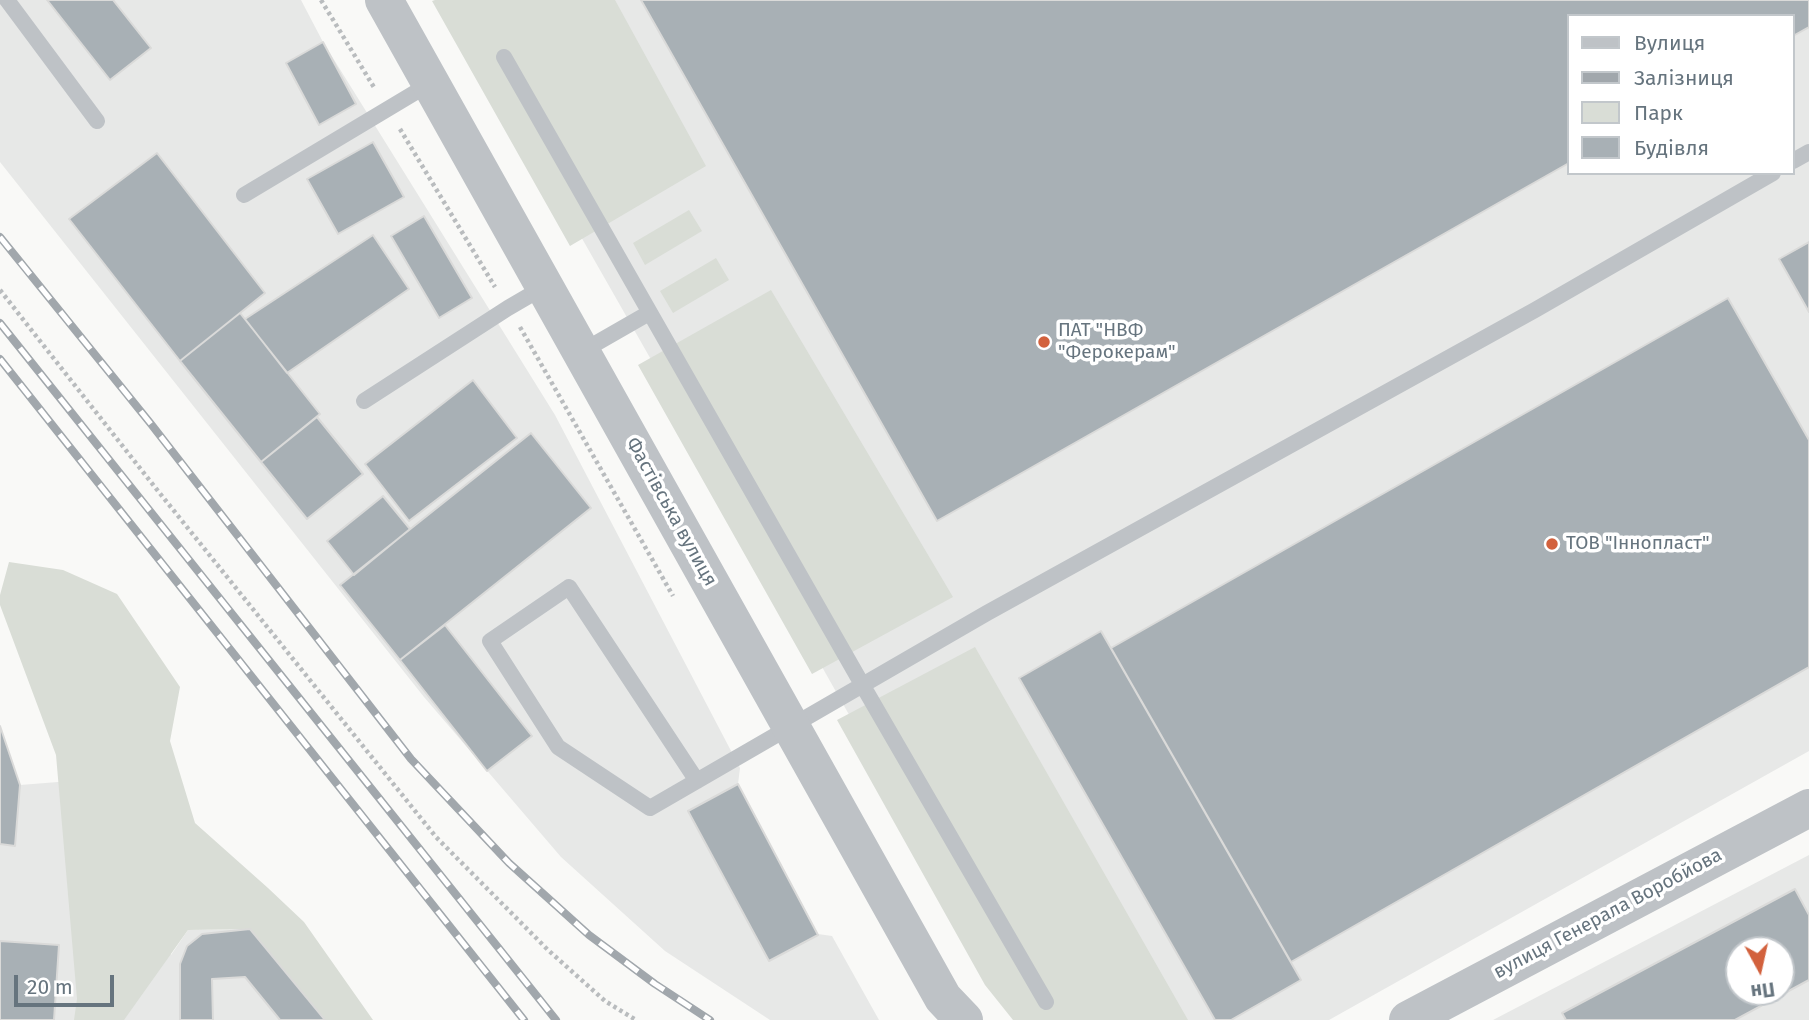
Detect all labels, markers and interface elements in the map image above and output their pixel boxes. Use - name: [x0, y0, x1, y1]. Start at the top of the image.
- legend: [1568, 14, 1795, 175]
- text: Вулиця: [1634, 30, 1705, 56]
- text: Залізниця: [1634, 65, 1734, 91]
- text: Парк: [1634, 100, 1683, 126]
- text: Будівля: [1634, 135, 1709, 161]
- place label: ПАТ "НВФ "Ферокерам": [1058, 320, 1176, 364]
- marker: ПАТ "НВФ "Ферокерам": [1036, 334, 1052, 350]
- street label: Фастівська вулиця: [621, 434, 721, 590]
- place label: ТОВ "Іннопласт": [1566, 533, 1710, 555]
- marker: ТОВ "Іннопласт": [1544, 536, 1560, 552]
- street label: вулиця Генерала Воробйова: [1490, 844, 1726, 984]
- north arrow: [1725, 936, 1795, 1006]
- scale bar: [18, 960, 117, 1004]
- text: 20 m: [27, 974, 73, 1000]
- text: Пн: [1749, 977, 1776, 1003]

